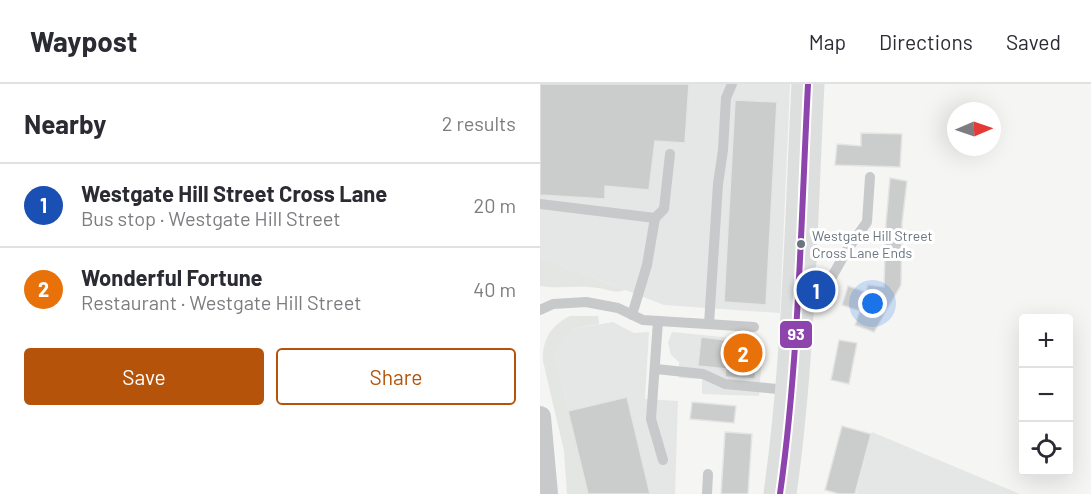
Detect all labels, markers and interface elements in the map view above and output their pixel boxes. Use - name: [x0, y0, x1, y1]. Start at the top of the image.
- text: Waypost: [30, 24, 137, 58]
- text: Map: [809, 29, 846, 54]
- text: Directions: [879, 29, 973, 54]
- text: Saved: [1006, 29, 1061, 54]
- north arrow: [947, 102, 1001, 156]
- text: Nearby: [24, 108, 106, 139]
- text: 2 results: [442, 111, 516, 135]
- text: Westgate Hill Street Cross Lane: [81, 180, 387, 206]
- text: 1: [40, 193, 47, 217]
- text: 20 m: [473, 193, 516, 217]
- text: Bus stop · Westgate Hill Street: [81, 206, 341, 230]
- place label: Westgate Hill Street Cross Lane Ends: [812, 227, 933, 261]
- marker: Westgate Hill Street Cross Lane Ends: [795, 238, 807, 250]
- text: Wonderful Fortune: [81, 264, 263, 290]
- pin: 1: [796, 268, 836, 312]
- text: 2: [38, 277, 49, 301]
- text: 40 m: [473, 277, 516, 301]
- your location: [858, 289, 887, 318]
- text: Restaurant · Westgate Hill Street: [81, 290, 361, 314]
- map controls: [1019, 314, 1073, 476]
- button: +: [1019, 314, 1073, 368]
- line badge: 93: [779, 320, 813, 349]
- text: 93: [787, 324, 805, 343]
- pin: 2: [724, 330, 762, 376]
- button: Save: [24, 348, 264, 405]
- button: Share: [276, 348, 516, 405]
- button: −: [1019, 368, 1073, 422]
- button: locate: [1019, 422, 1073, 476]

